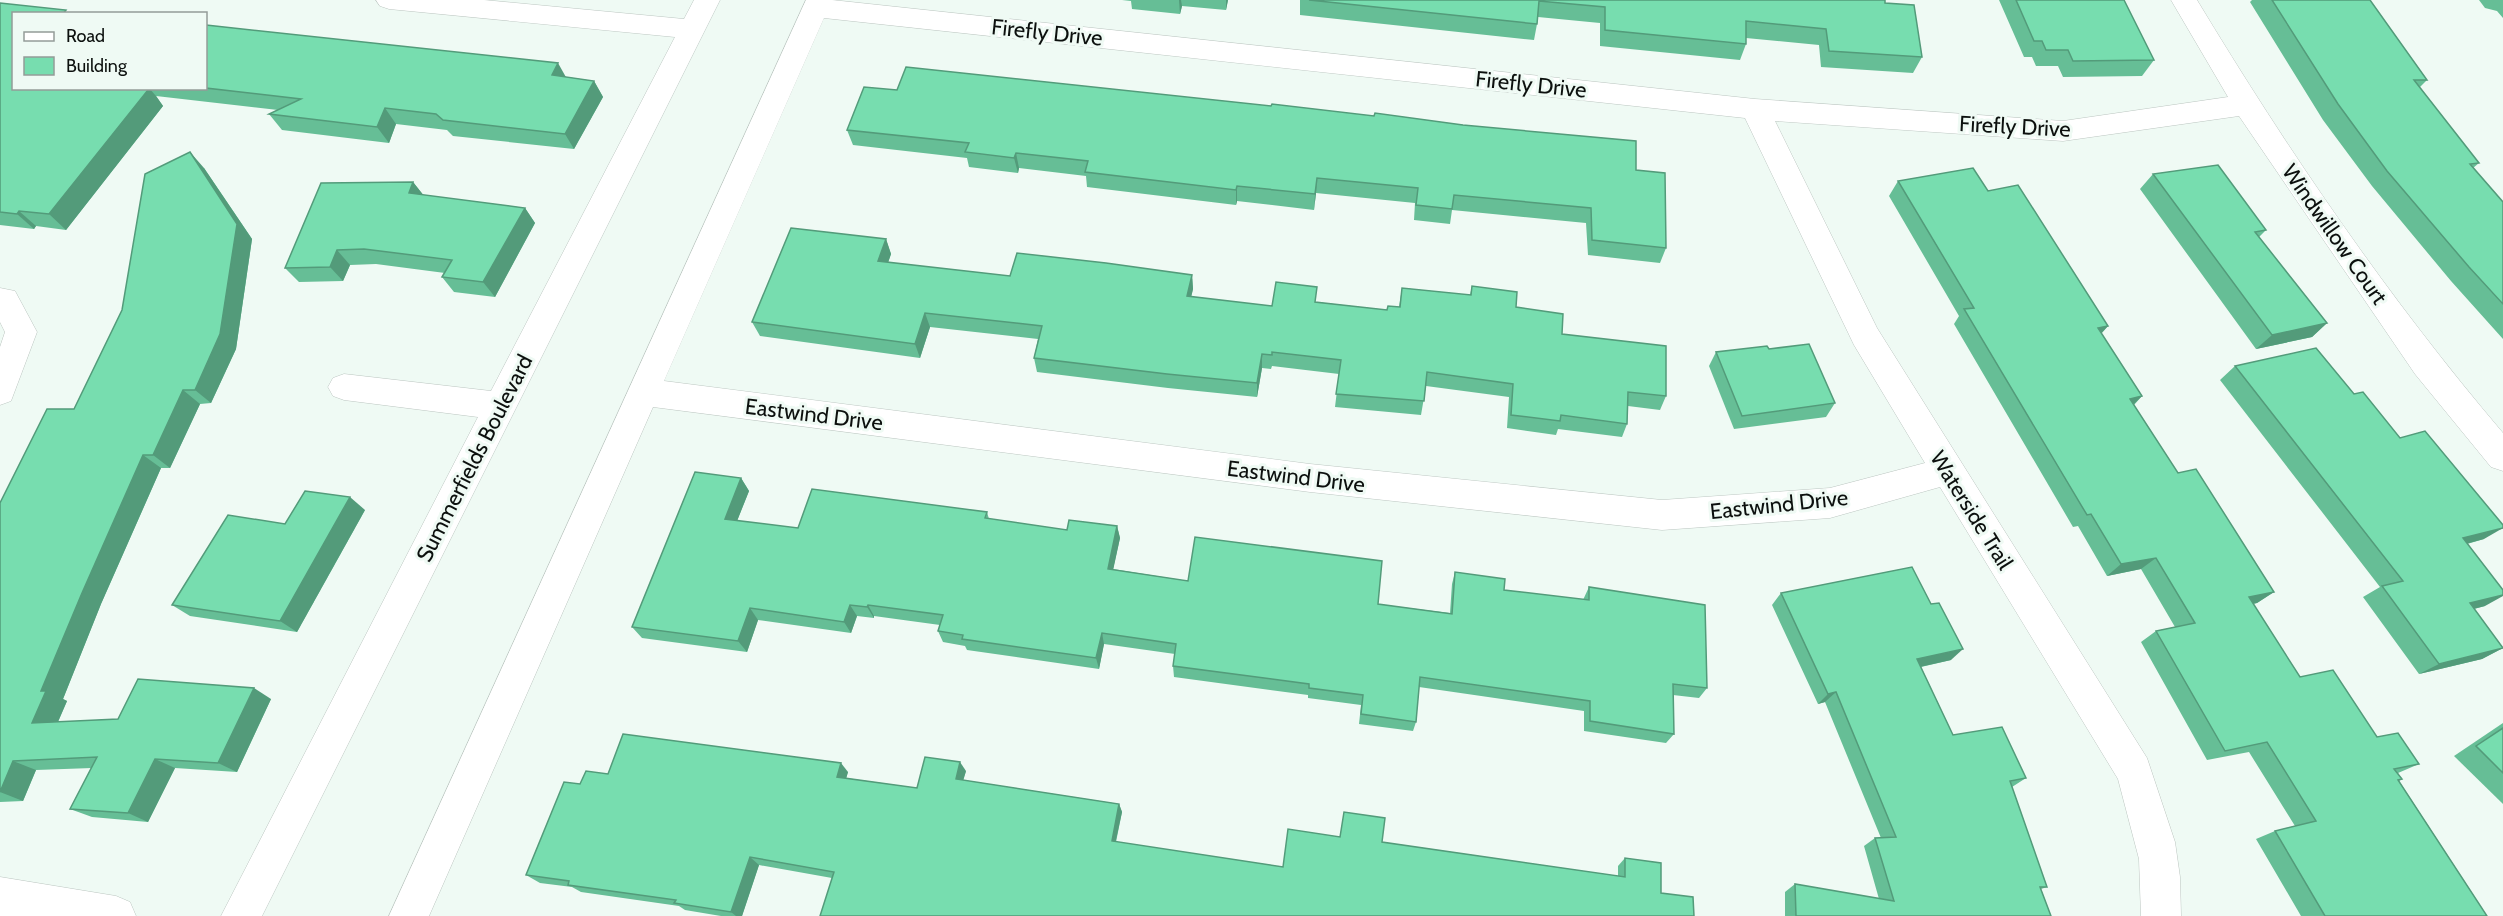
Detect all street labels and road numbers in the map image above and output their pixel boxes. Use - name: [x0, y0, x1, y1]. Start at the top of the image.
- street label: Firefly Drive: [990, 13, 1104, 52]
- street label: Firefly Drive: [1474, 65, 1588, 104]
- street label: Firefly Drive: [1959, 110, 2071, 143]
- street label: Windwillow Court: [2276, 159, 2393, 310]
- street label: Summerfields Boulevard: [410, 350, 538, 566]
- street label: Eastwind Drive: [743, 393, 884, 436]
- street label: Waterside Trail: [1924, 446, 2019, 575]
- street label: Eastwind Drive: [1225, 455, 1366, 498]
- street label: Eastwind Drive: [1709, 484, 1849, 525]

